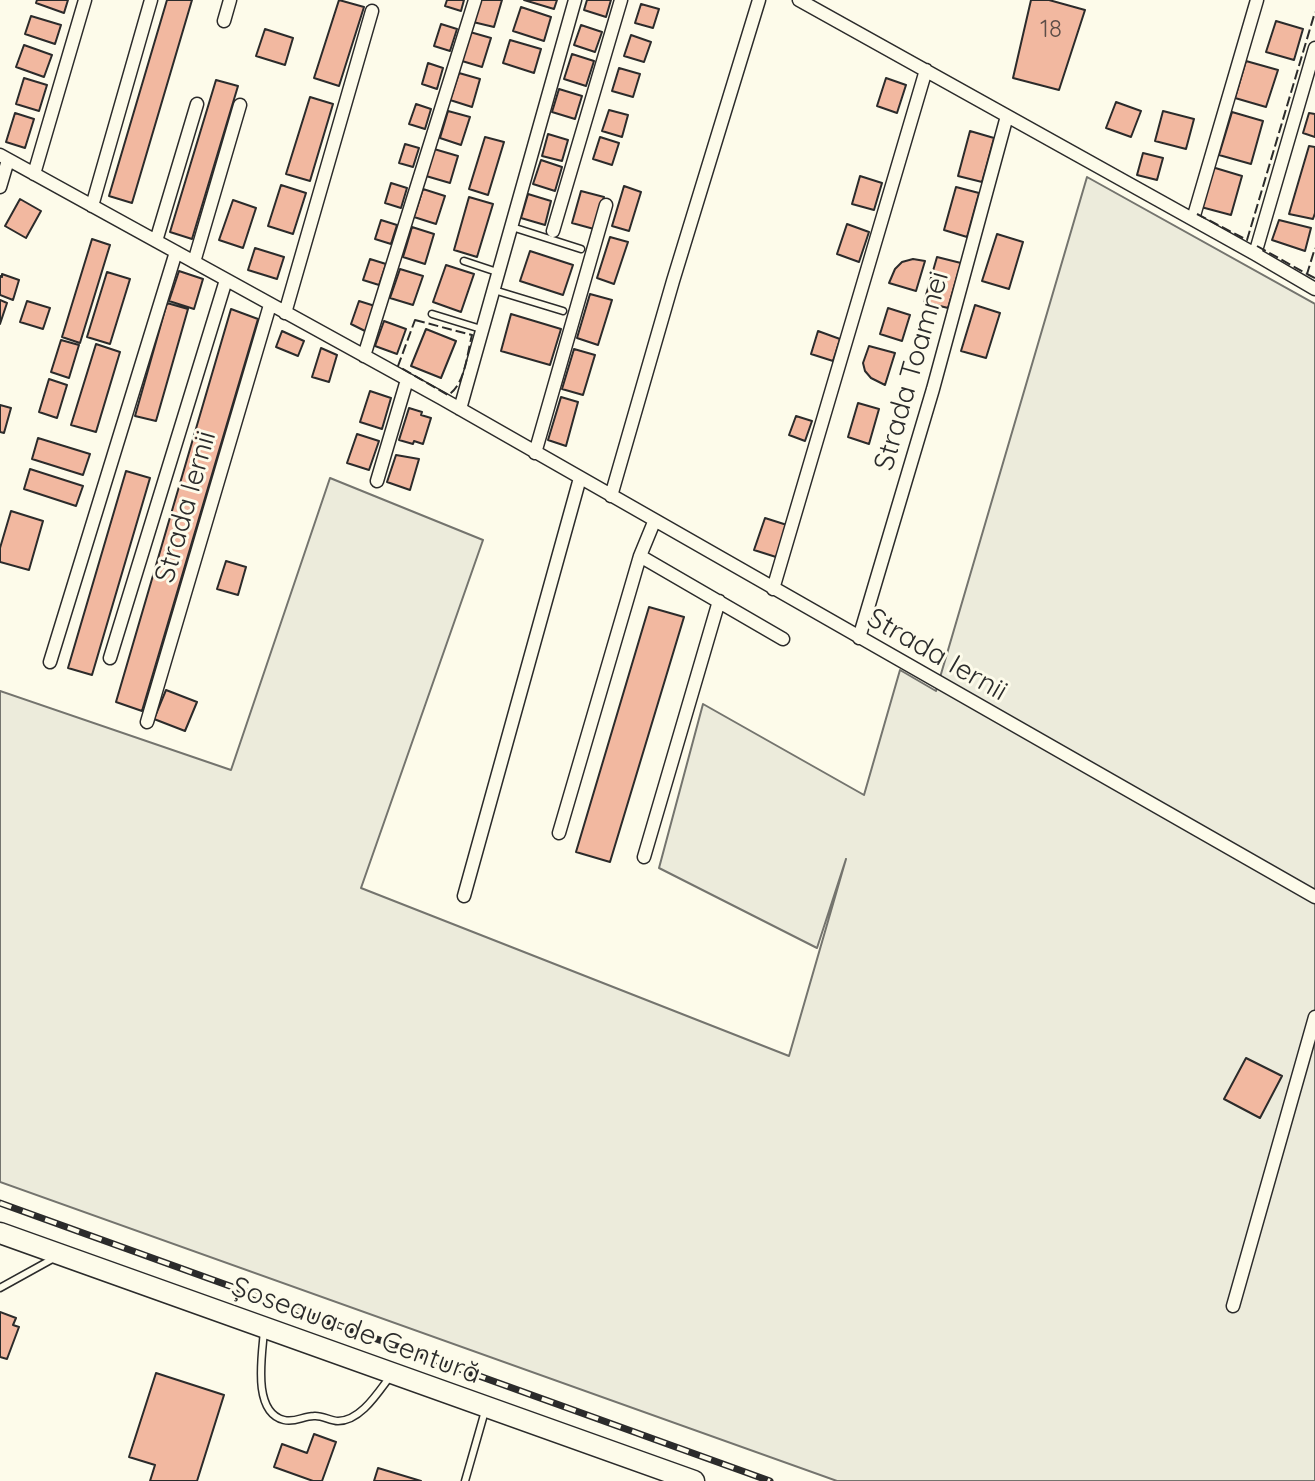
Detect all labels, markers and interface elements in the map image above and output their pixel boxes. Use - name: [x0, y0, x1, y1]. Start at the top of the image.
- house number: 18: [1040, 16, 1062, 44]
- street label: Strada Toamnei: [868, 268, 956, 474]
- street label: Strada Iernii: [148, 427, 224, 587]
- street label: Strada Iernii: [861, 601, 1013, 709]
- street label: Șoseaua de Centură: [227, 1270, 485, 1392]

